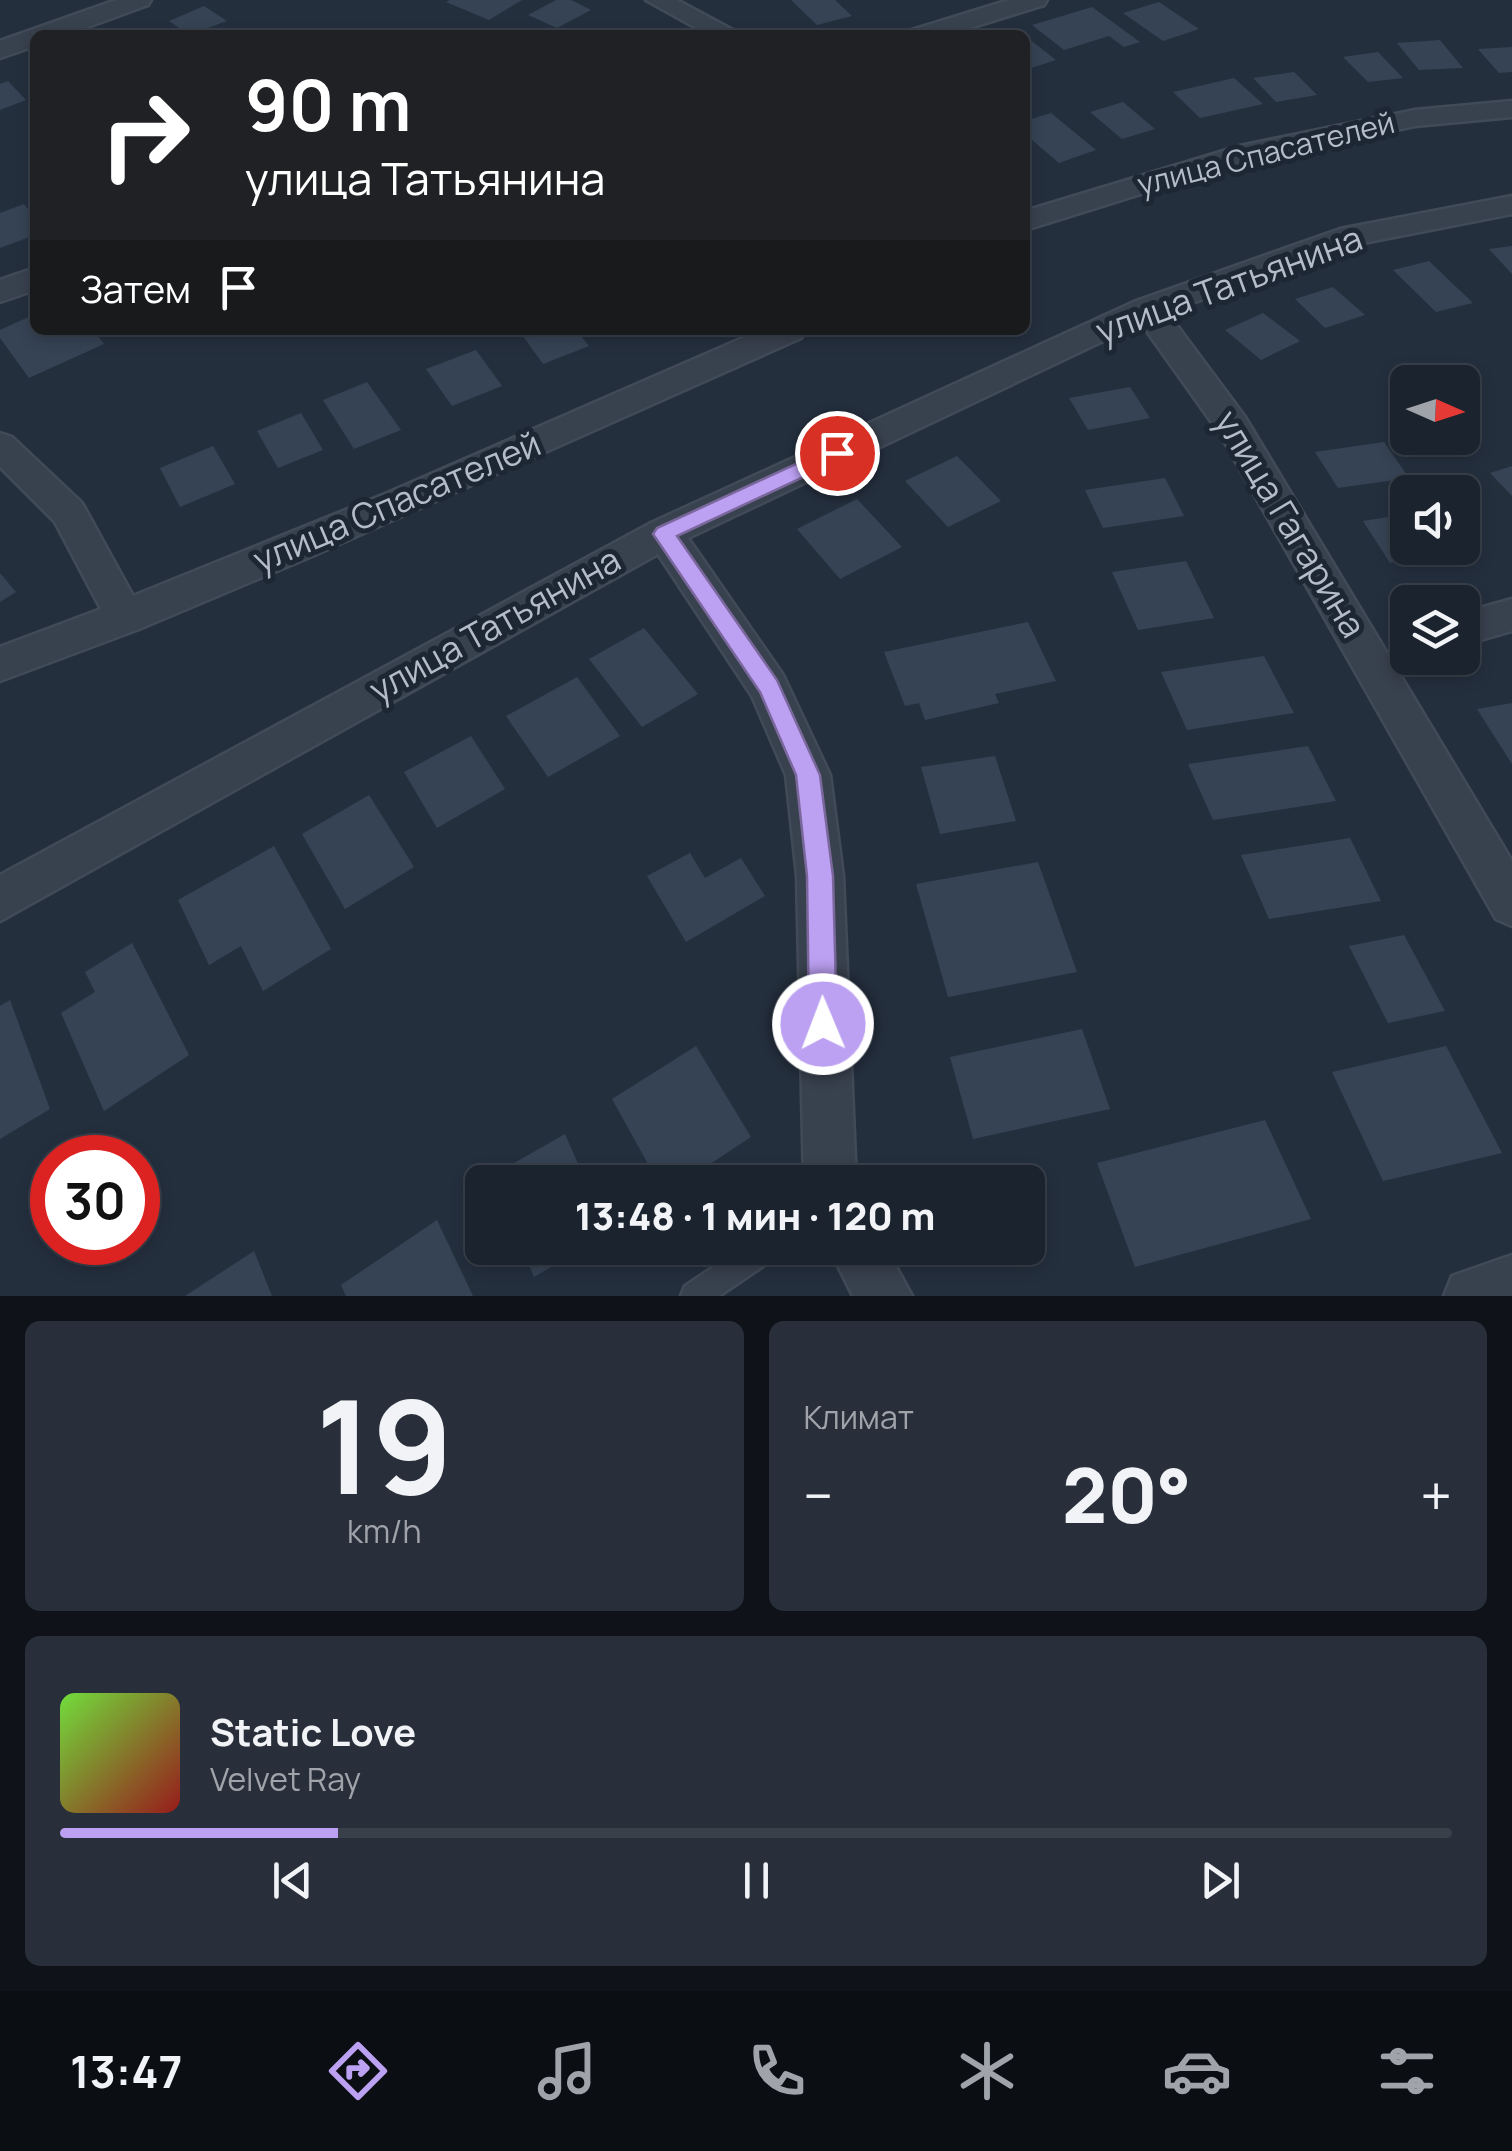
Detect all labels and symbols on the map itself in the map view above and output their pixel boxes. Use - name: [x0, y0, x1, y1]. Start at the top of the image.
- street label: улица Спасателей: [1133, 101, 1399, 204]
- street label: улица Татьянина: [1089, 214, 1369, 355]
- north arrow: [1390, 365, 1480, 455]
- street label: улица Гагарина: [1204, 401, 1378, 646]
- pin: [795, 411, 880, 496]
- street label: улица Спасателей: [246, 419, 548, 583]
- street label: улица Татьянина: [360, 535, 629, 713]
- position arrow: [771, 972, 875, 1076]
- speed limit sign: 30: [30, 1135, 160, 1265]

